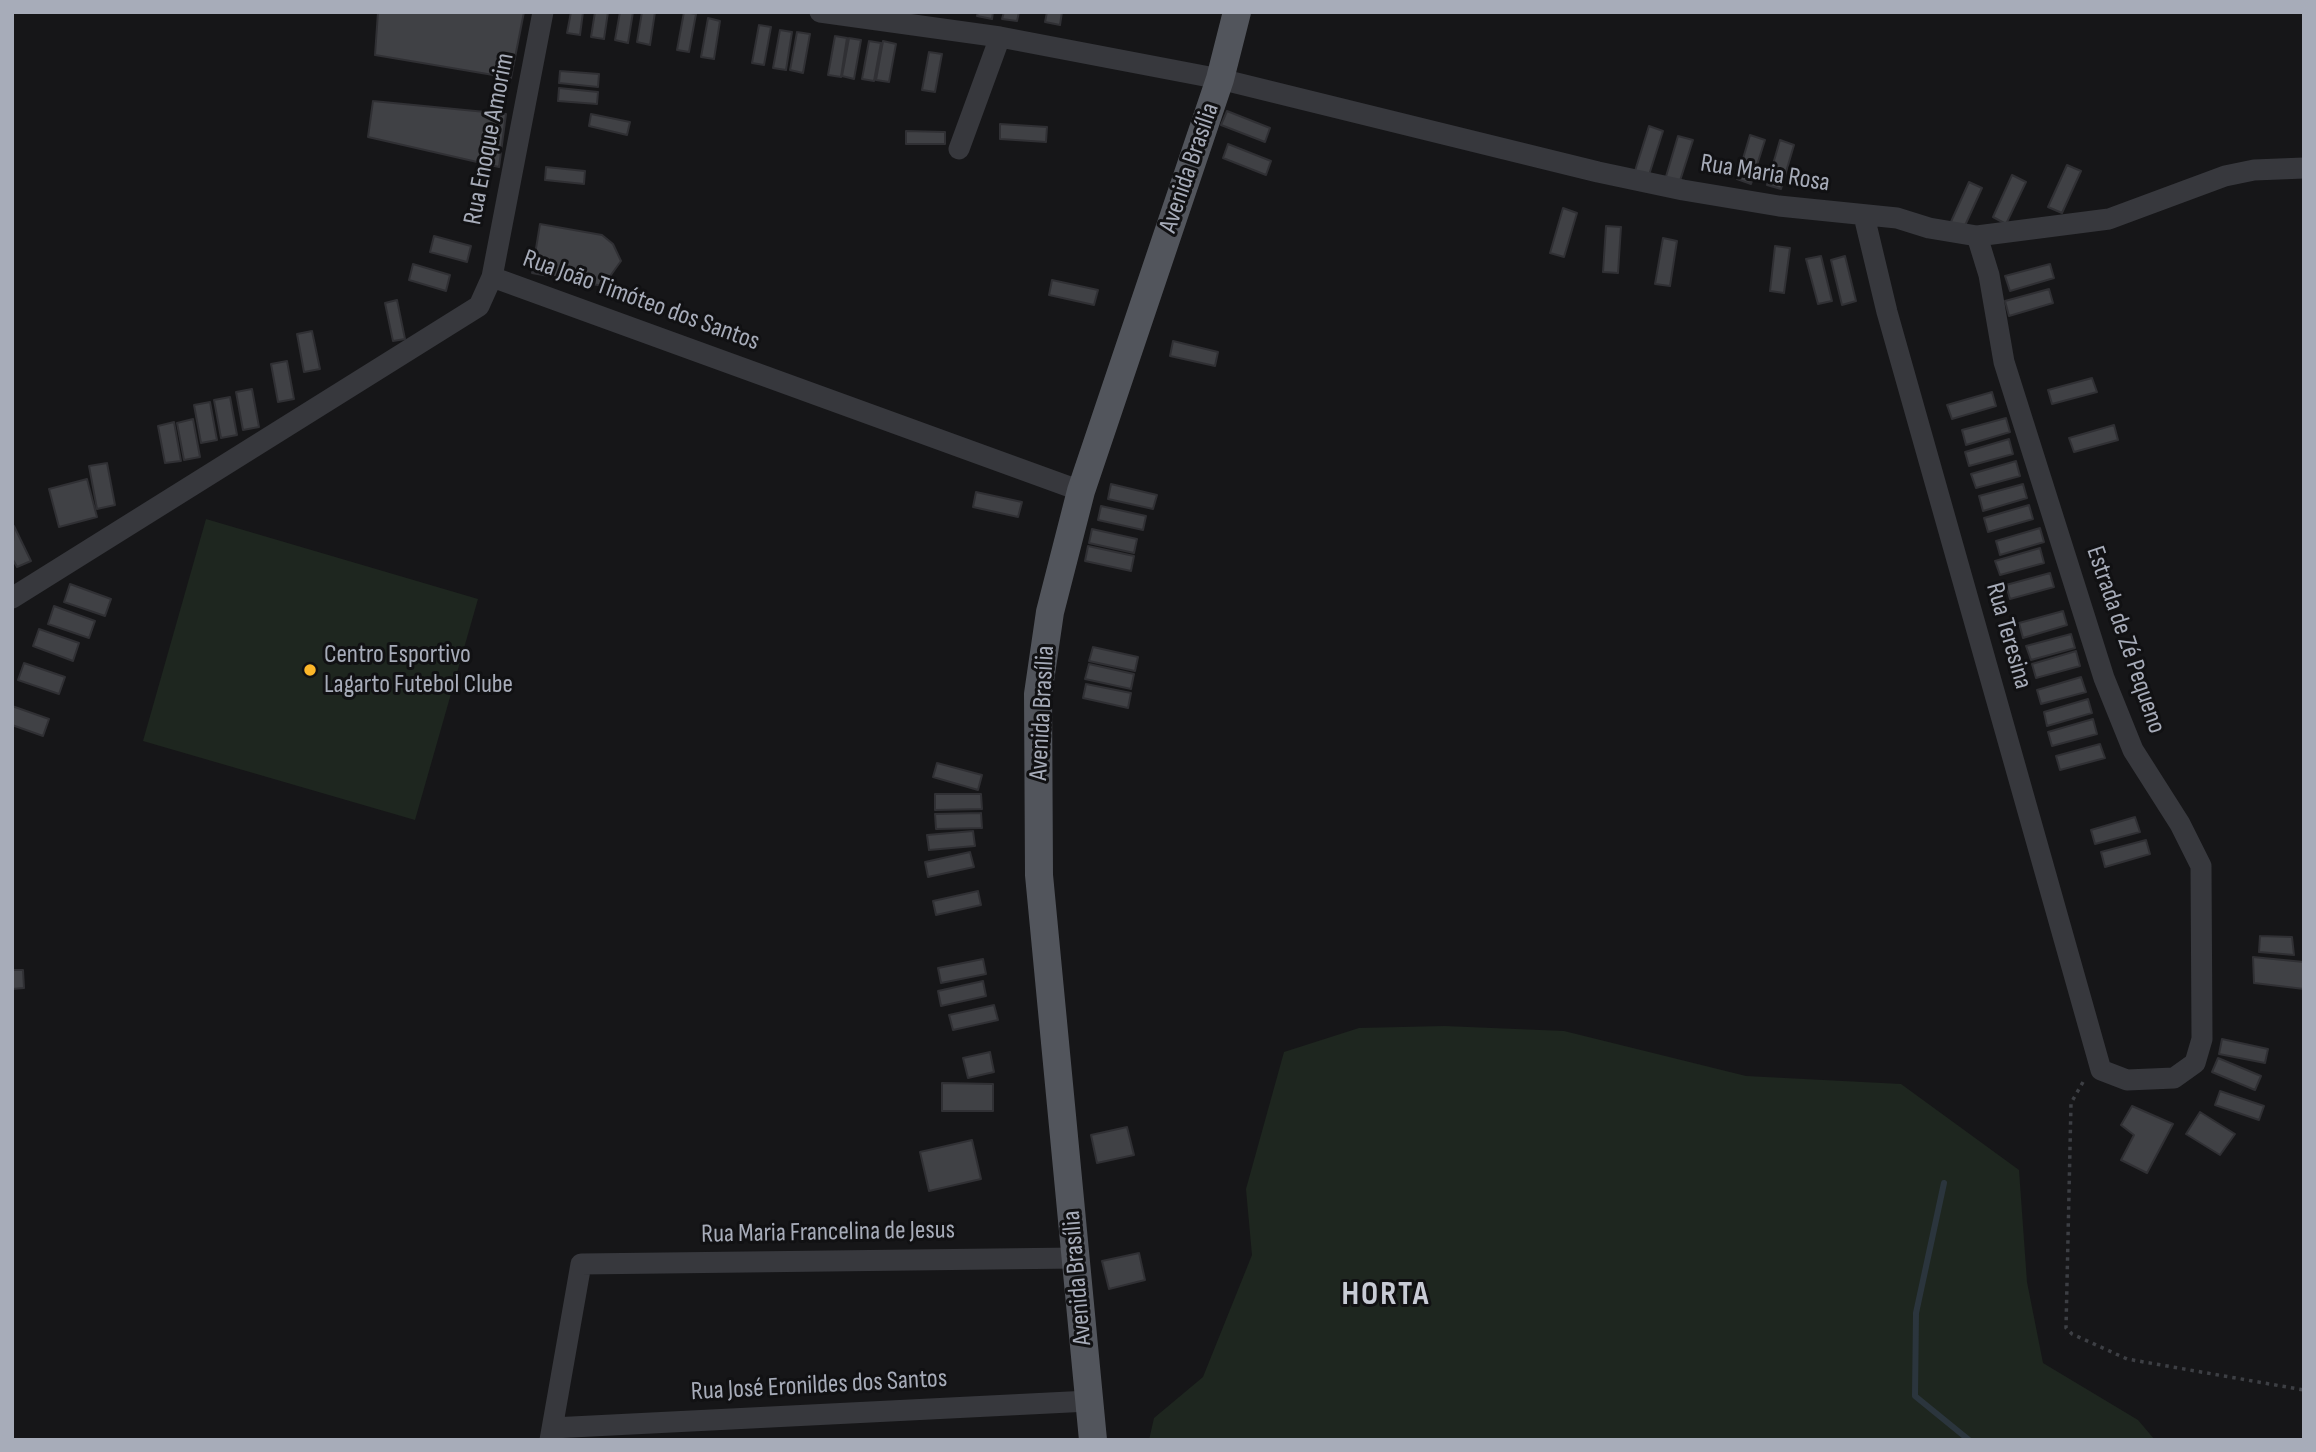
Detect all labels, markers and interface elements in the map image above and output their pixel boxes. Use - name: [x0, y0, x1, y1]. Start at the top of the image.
- street label: Rua Enoque Amorim: [458, 51, 522, 227]
- street label: Avenida Brasília: [1153, 99, 1227, 237]
- street label: Rua Maria Rosa: [1698, 148, 1832, 200]
- street label: Rua João Timóteo dos Santos: [518, 244, 764, 358]
- street label: Estrada de Zé Pequeno: [2078, 542, 2172, 738]
- street label: Rua Teresina: [1978, 579, 2038, 693]
- place label: Centro Esportivo Lagarto Futebol Clube: [324, 639, 513, 700]
- street label: Avenida Brasília: [1024, 645, 1062, 781]
- marker: Centro Esportivo Lagarto Futebol Clube: [302, 662, 318, 678]
- street label: Avenida Brasília: [1057, 1209, 1099, 1347]
- street label: Rua Maria Francelina de Jesus: [701, 1215, 955, 1251]
- district label: HORTA: [1342, 1276, 1430, 1316]
- street label: Rua José Eronildes dos Santos: [690, 1364, 948, 1408]

